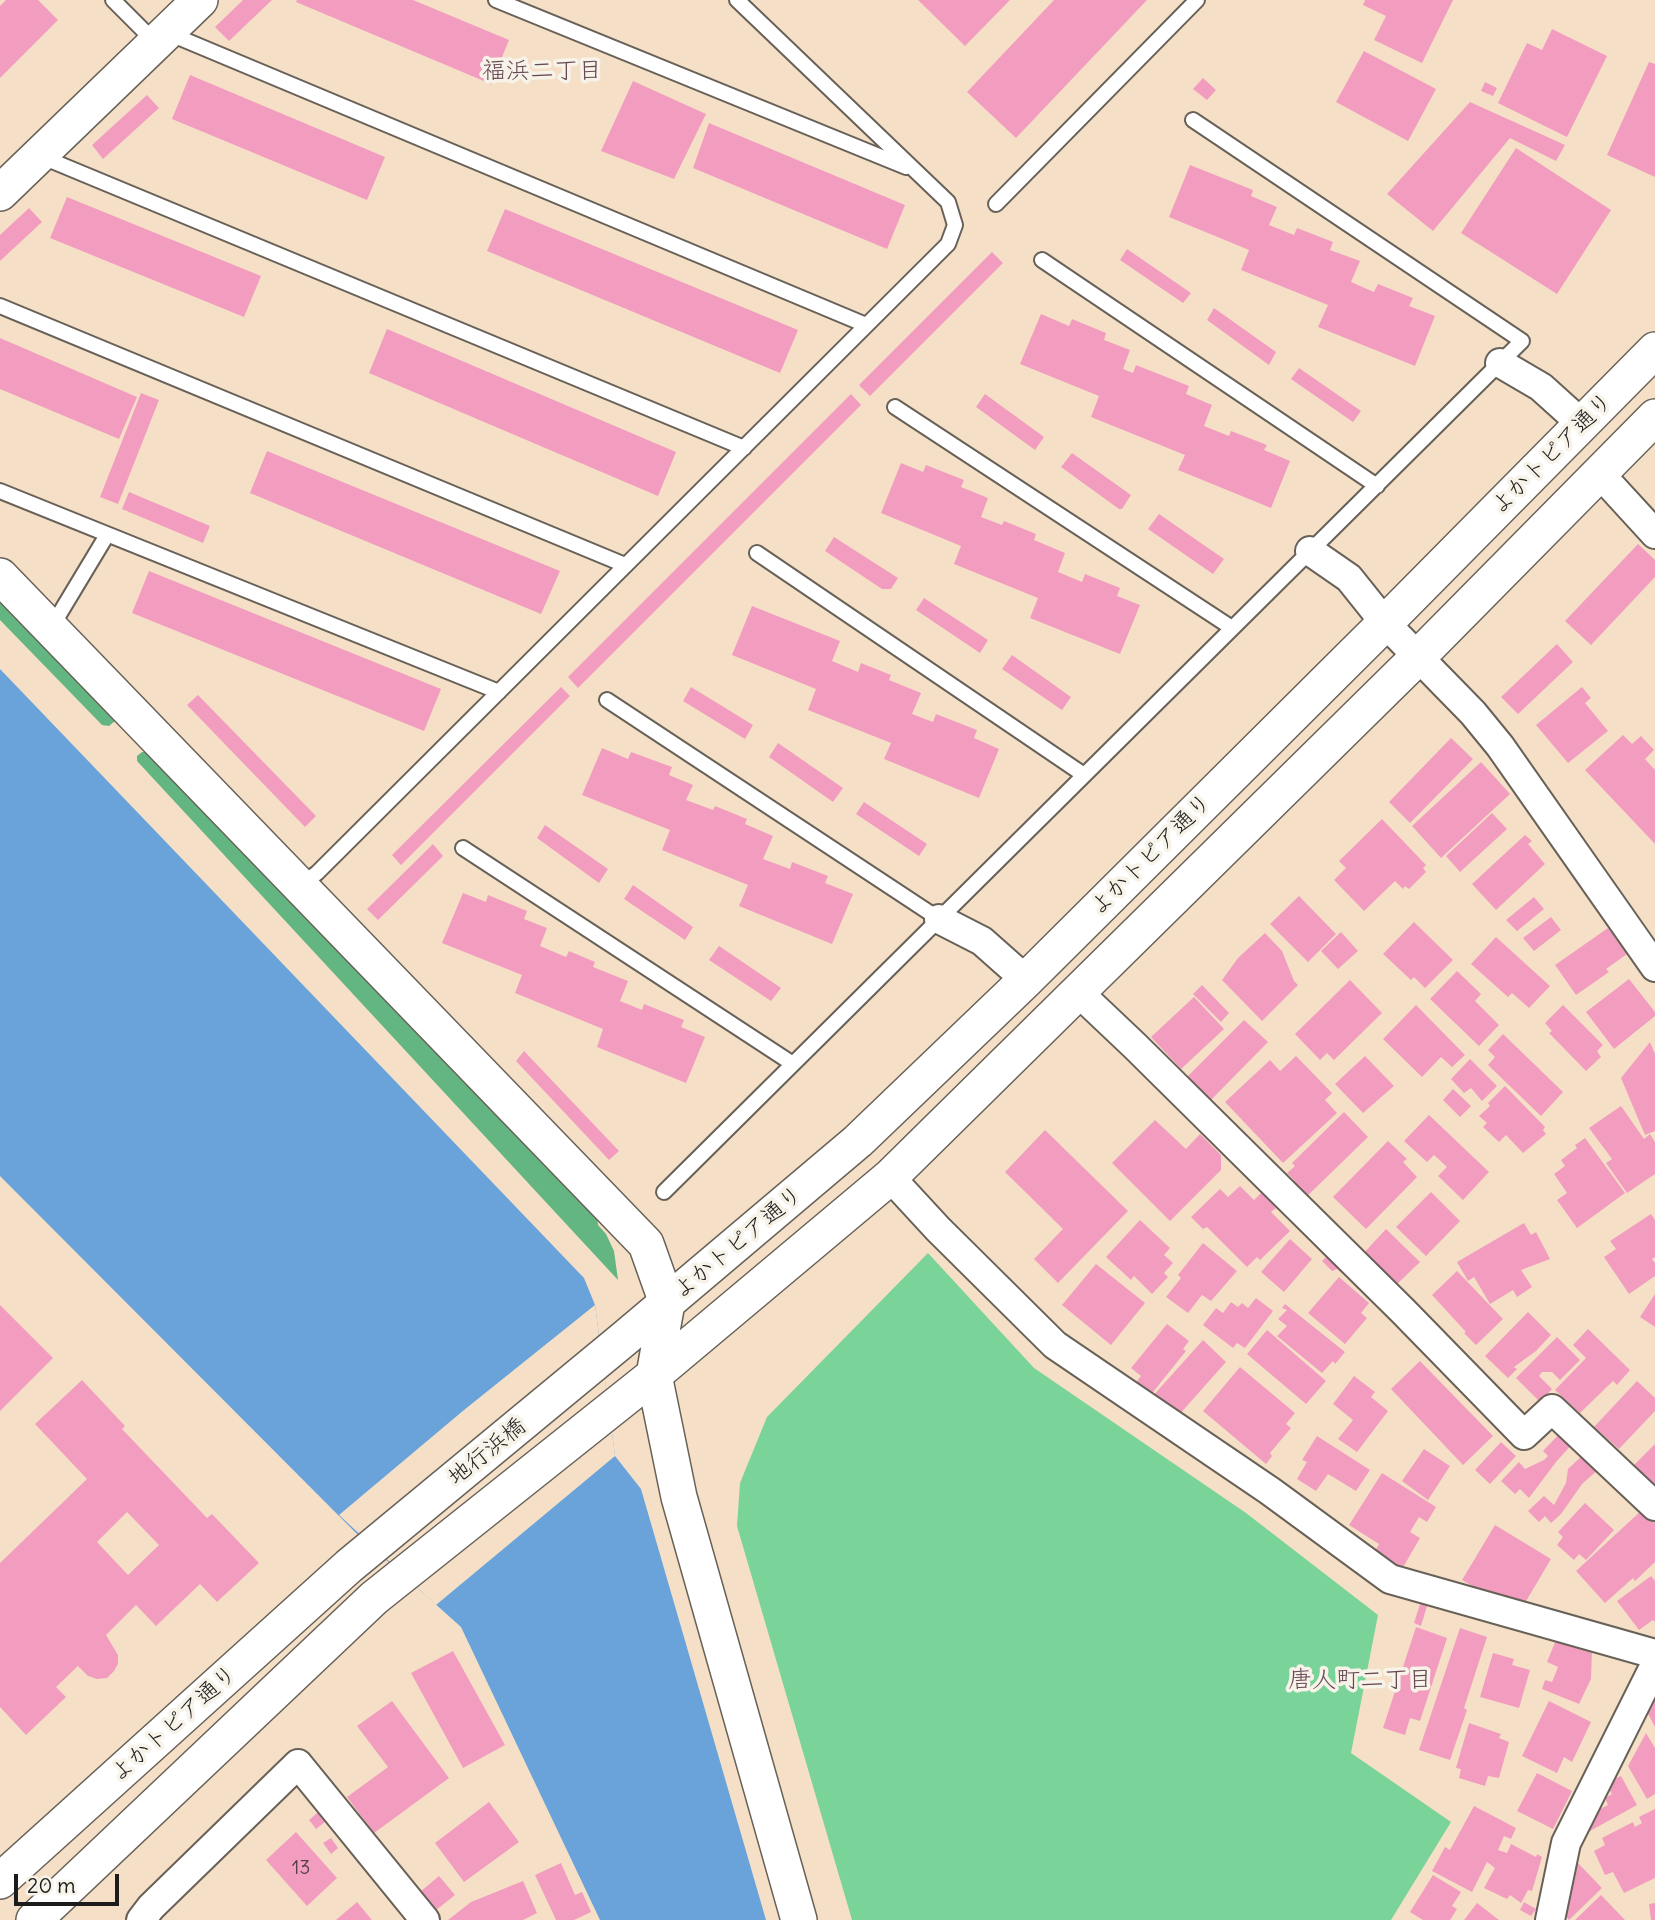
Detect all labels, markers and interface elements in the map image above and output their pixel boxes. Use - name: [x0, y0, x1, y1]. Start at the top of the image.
- district label: 福浜二丁目: [482, 57, 602, 85]
- street label: よかトピア通り: [1485, 387, 1619, 521]
- street label: よかトピア通り: [1084, 788, 1218, 922]
- street label: よかトピア通り: [667, 1181, 809, 1305]
- street label: 地行浜橋: [443, 1412, 531, 1492]
- street label: よかトピア通り: [105, 1660, 243, 1788]
- district label: 唐人町二丁目: [1288, 1666, 1432, 1694]
- house number: 13: [292, 1858, 310, 1880]
- scale bar: [18, 1860, 122, 1904]
- text: 20 m: [27, 1872, 76, 1899]

